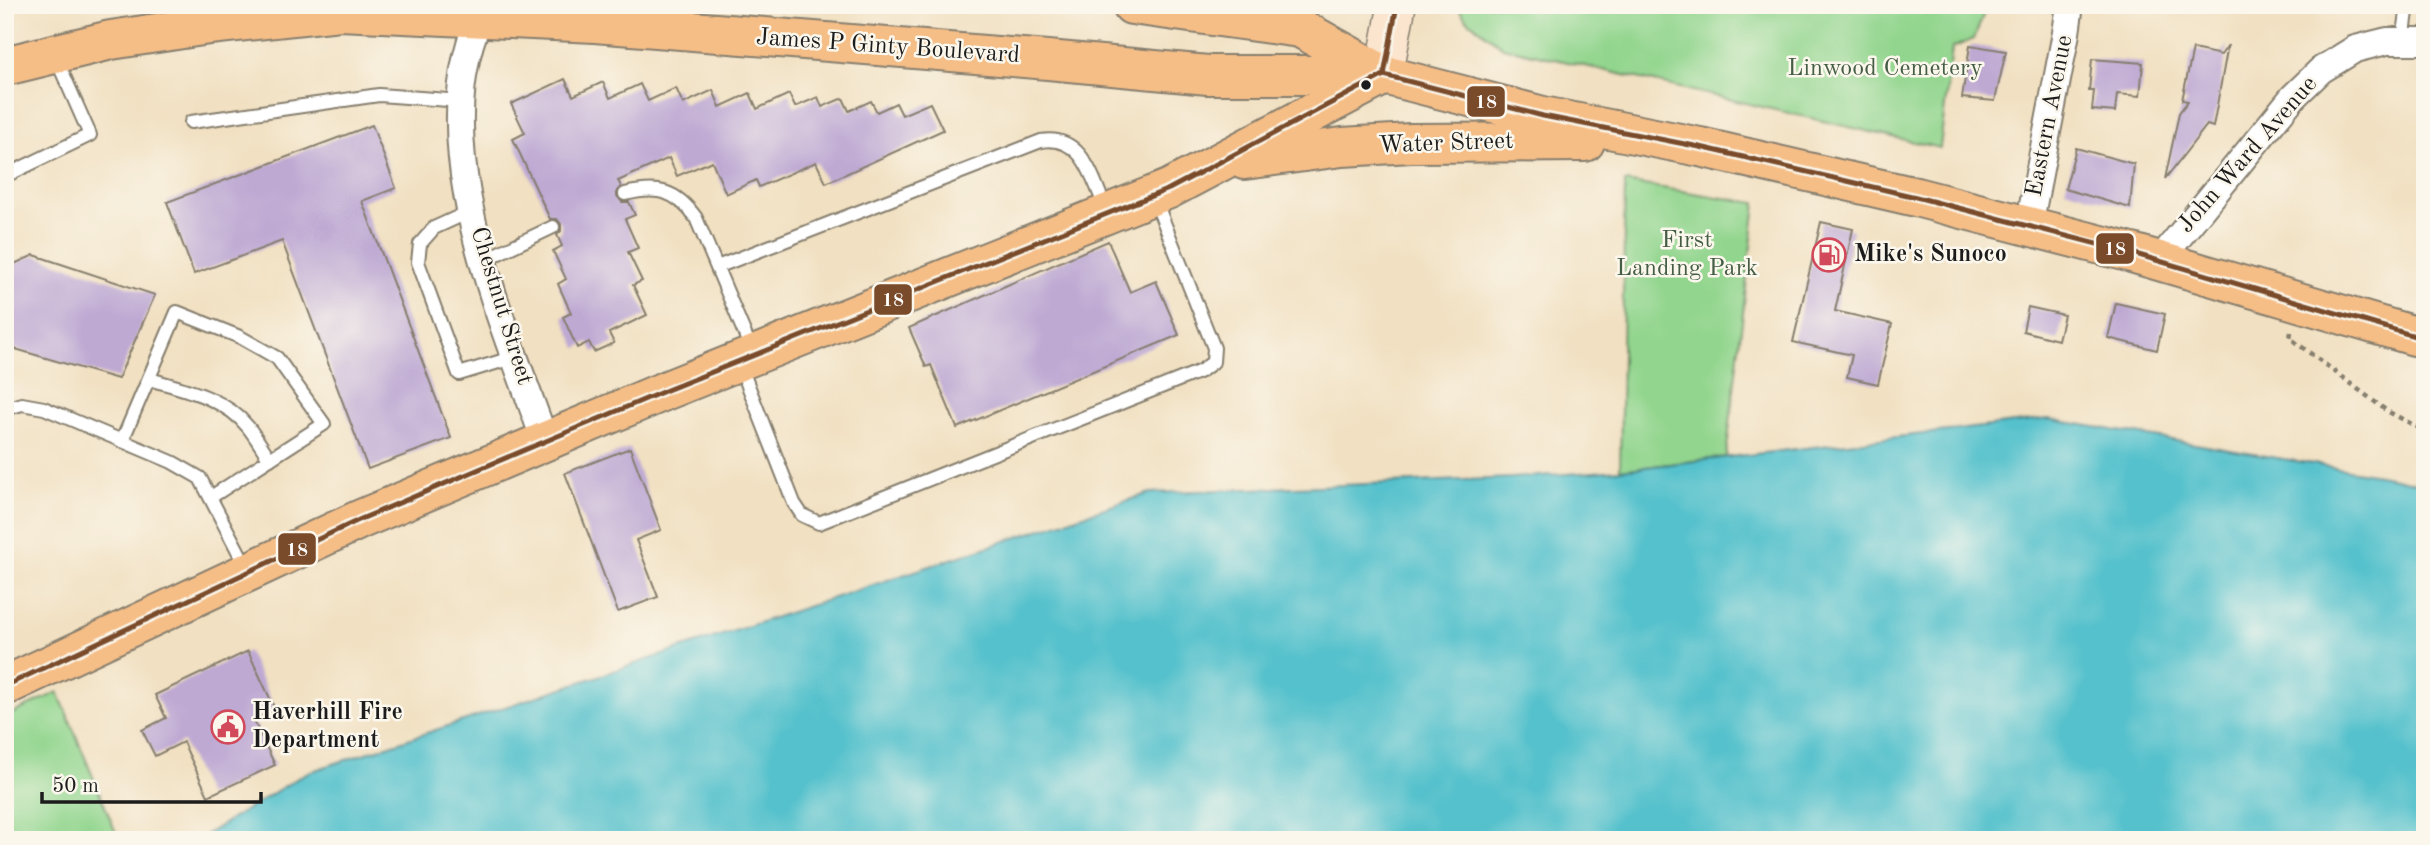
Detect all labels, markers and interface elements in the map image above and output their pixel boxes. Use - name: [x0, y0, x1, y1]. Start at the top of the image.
- street label: James P Ginty Boulevard: [755, 26, 1021, 68]
- street label: Eastern Avenue: [2023, 33, 2077, 199]
- park label: Linwood Cemetery: [1787, 57, 1983, 81]
- street label: John Ward Avenue: [2174, 72, 2322, 238]
- unlabelled marker: [1359, 78, 1373, 92]
- line badge: 18: [1466, 85, 1506, 118]
- text: 18: [1475, 94, 1497, 113]
- street label: Water Street: [1378, 130, 1514, 158]
- street label: Chestnut Street: [466, 224, 536, 388]
- park label: First Landing Park: [1616, 229, 1758, 281]
- line badge: 18: [2095, 232, 2135, 265]
- fuel station icon: Mike's Sunoco: [1810, 236, 1848, 274]
- text: 18: [2104, 241, 2126, 260]
- place label: Mike's Sunoco: [1854, 243, 2007, 267]
- line badge: 18: [873, 283, 913, 316]
- text: 18: [882, 292, 904, 311]
- line badge: 18: [277, 532, 317, 566]
- text: 18: [286, 542, 308, 561]
- place label: Haverhill Fire Department: [252, 701, 403, 753]
- public building icon: Haverhill Fire Department: [209, 708, 247, 746]
- scale bar: [42, 761, 261, 805]
- text: 50 m: [52, 776, 99, 797]

